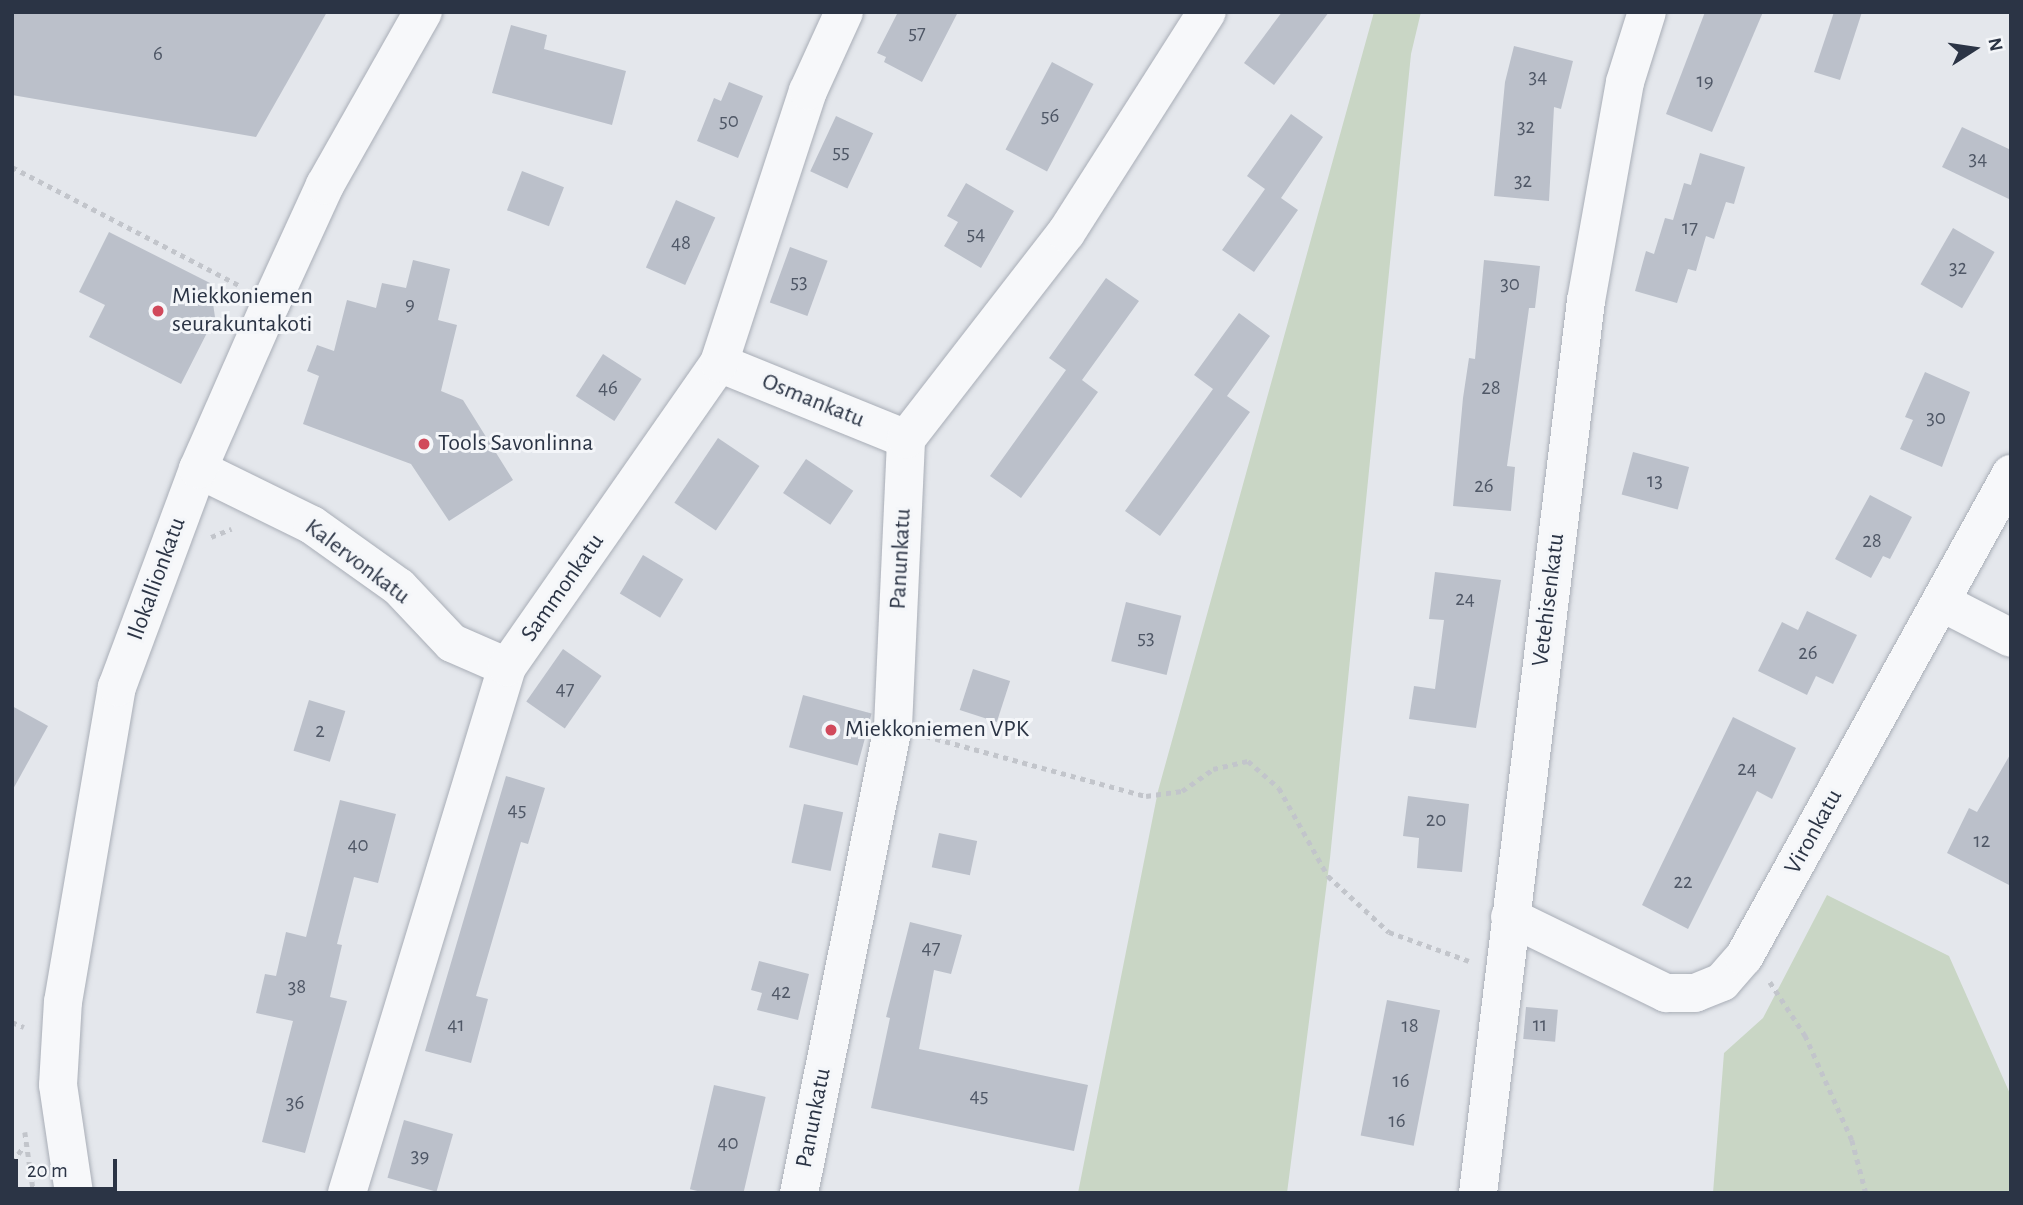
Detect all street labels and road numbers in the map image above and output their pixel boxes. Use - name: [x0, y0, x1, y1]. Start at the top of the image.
- street label: Osmankatu: [758, 367, 868, 435]
- street label: Panunkatu: [884, 508, 918, 610]
- street label: Kalervonkatu: [299, 513, 415, 611]
- street label: Ilokallionkatu: [121, 514, 193, 644]
- street label: Sammonkatu: [515, 528, 611, 648]
- street label: Vetehisenkatu: [1527, 532, 1571, 668]
- street label: Vironkatu: [1779, 785, 1849, 879]
- street label: Panunkatu: [790, 1066, 838, 1170]

